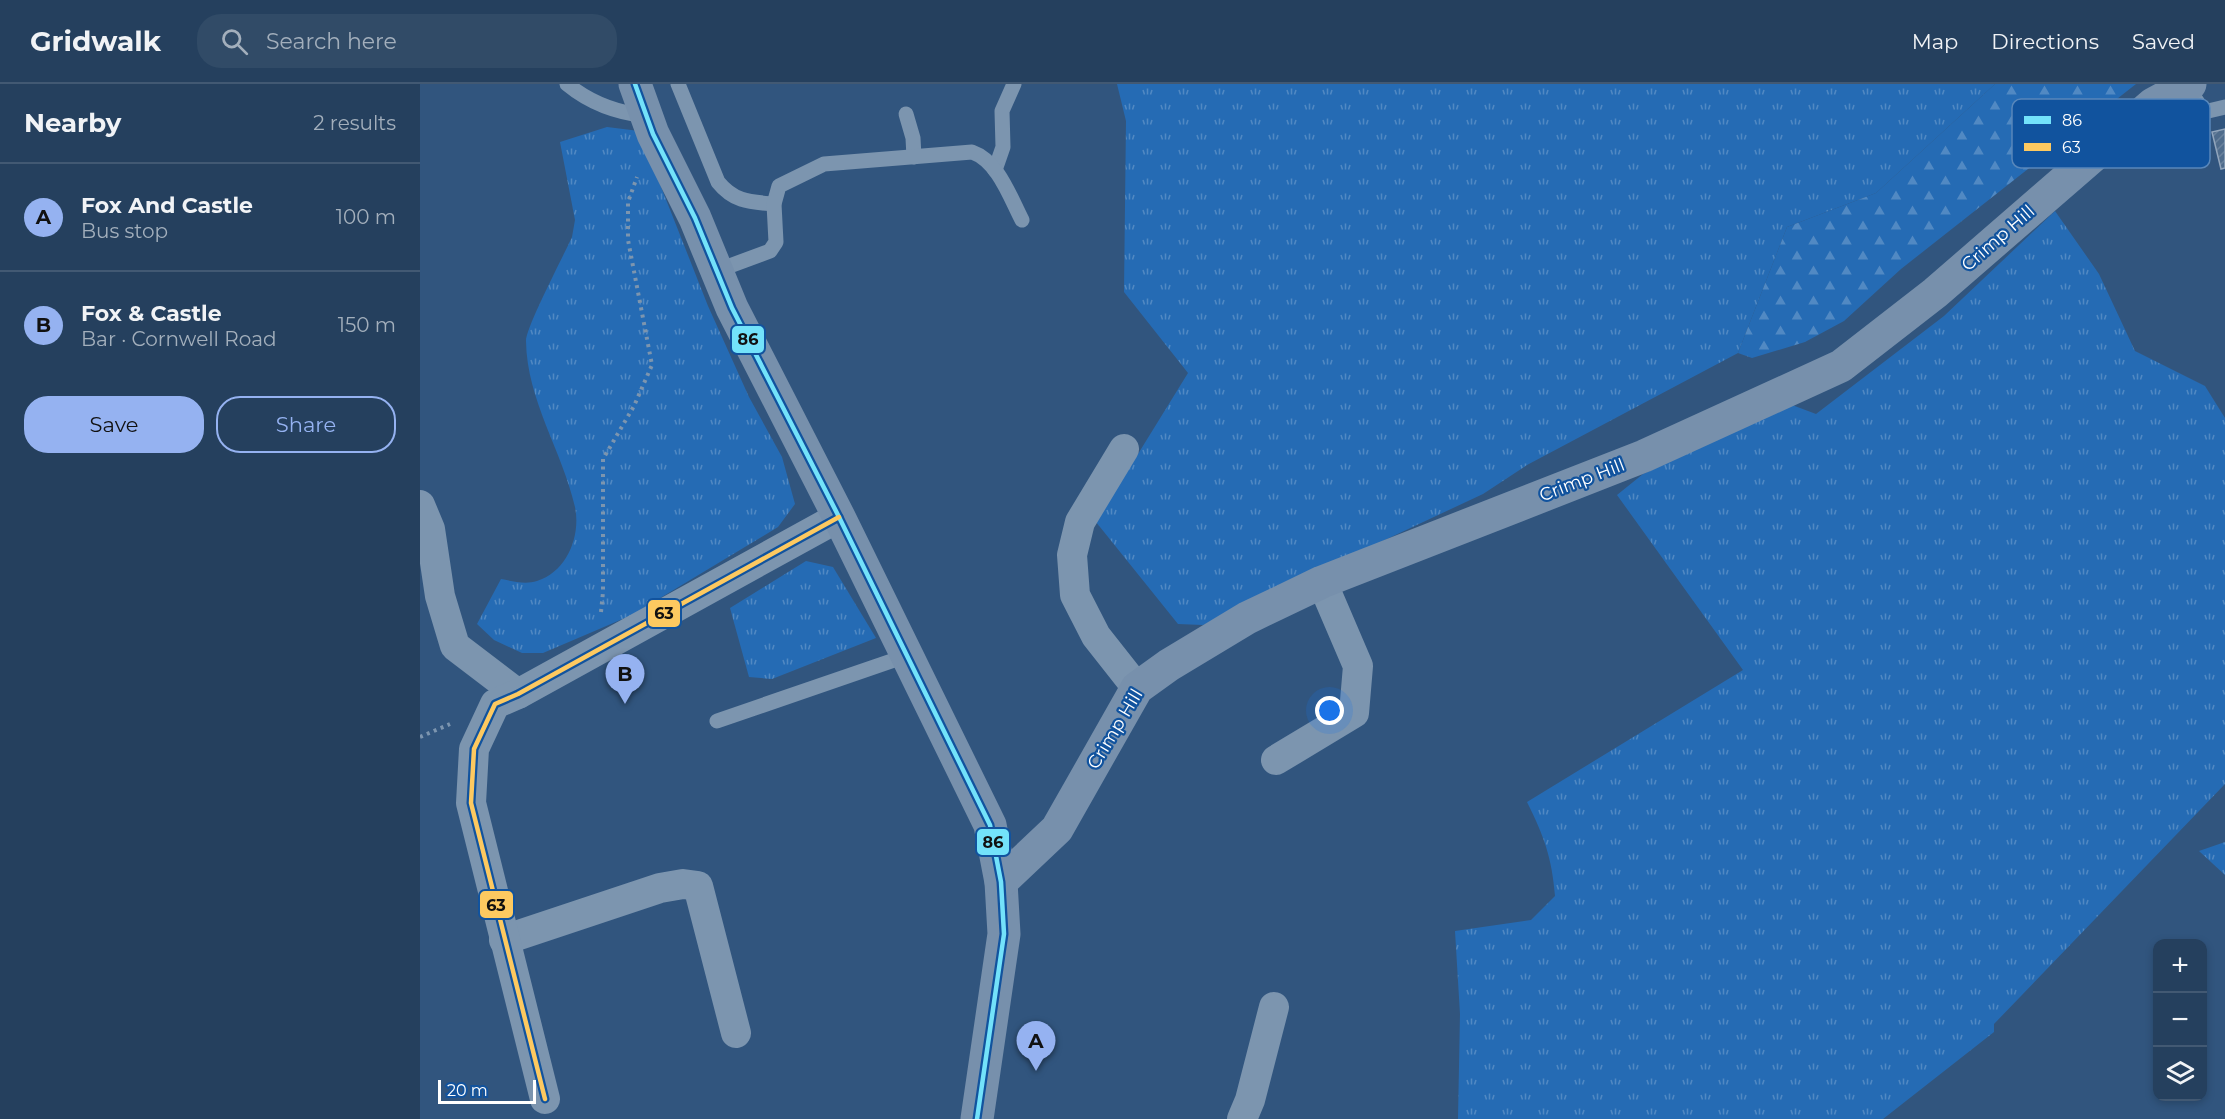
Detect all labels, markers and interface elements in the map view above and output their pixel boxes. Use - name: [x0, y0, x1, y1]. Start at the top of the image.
- search box: [197, 14, 617, 68]
- text: Gridwalk: [30, 24, 161, 58]
- icon: search: [218, 25, 251, 58]
- text: Search here: [266, 28, 397, 55]
- text: Map: [1912, 29, 1958, 54]
- text: Directions: [1991, 29, 2099, 54]
- text: Saved: [2132, 29, 2195, 54]
- legend: [2012, 99, 2210, 168]
- text: Nearby: [24, 107, 121, 139]
- text: 2 results: [313, 111, 396, 135]
- text: 86: [2062, 111, 2082, 130]
- text: 63: [2062, 138, 2081, 157]
- text: Fox And Castle: [81, 192, 253, 219]
- street label: Crimp Hill: [1957, 200, 2039, 276]
- text: A: [36, 205, 51, 229]
- text: 100 m: [336, 205, 396, 229]
- text: Bus stop: [81, 219, 168, 243]
- text: Fox & Castle: [81, 300, 222, 327]
- text: B: [36, 313, 51, 337]
- text: 150 m: [338, 313, 396, 337]
- line badge: 86: [731, 325, 765, 354]
- text: Bar · Cornwell Road: [81, 327, 277, 351]
- text: 86: [738, 330, 758, 349]
- button: Save: [24, 396, 204, 453]
- button: Share: [216, 396, 396, 453]
- street label: Crimp Hill: [1536, 454, 1628, 506]
- line badge: 63: [647, 599, 681, 628]
- text: 63: [654, 604, 674, 623]
- pin: B: [606, 654, 644, 704]
- street label: Crimp Hill: [1082, 685, 1148, 773]
- your location: [1315, 696, 1344, 725]
- line badge: 86: [976, 828, 1010, 856]
- text: 86: [983, 833, 1003, 852]
- line badge: 63: [479, 890, 514, 919]
- text: 63: [486, 896, 506, 915]
- map controls: [2153, 939, 2207, 1101]
- button: +: [2153, 939, 2207, 993]
- button: −: [2153, 993, 2207, 1047]
- pin: A: [1016, 1022, 1056, 1071]
- button: layers: [2153, 1047, 2207, 1101]
- scale bar: [438, 1077, 536, 1104]
- text: 20 m: [447, 1081, 488, 1100]

